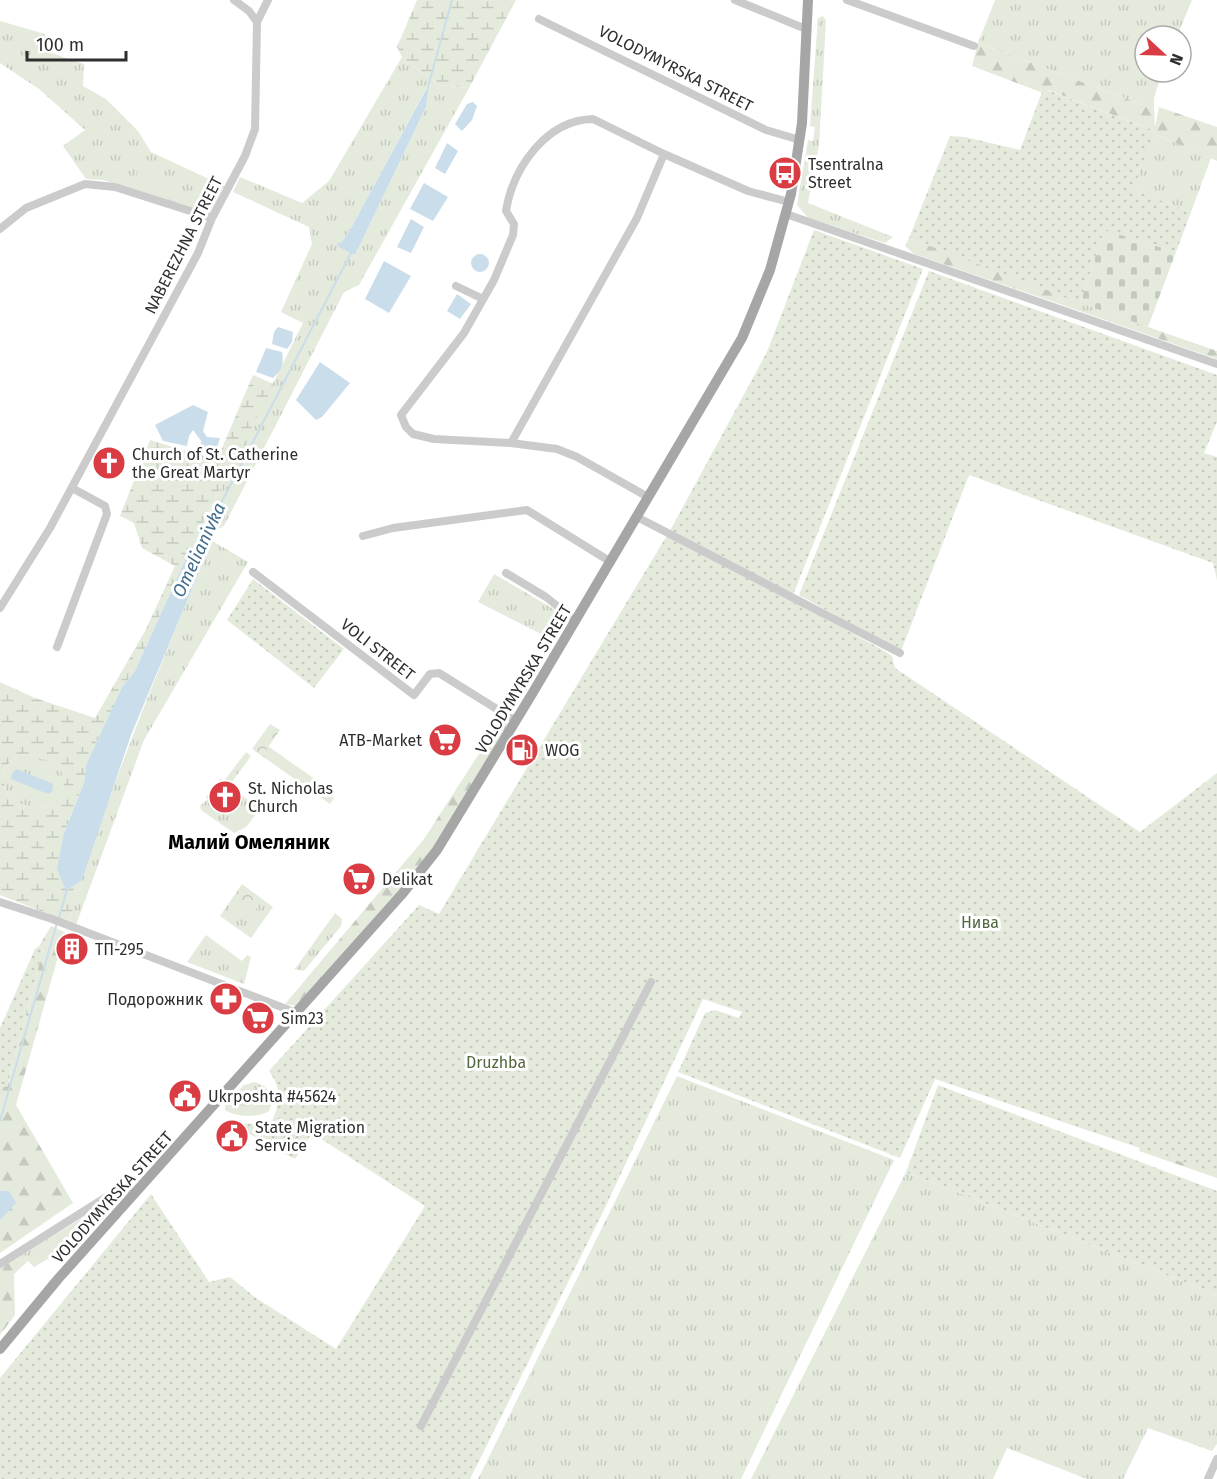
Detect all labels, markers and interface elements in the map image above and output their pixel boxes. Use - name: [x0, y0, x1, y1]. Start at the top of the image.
- street label: VOLODYMYRSKA STREET: [596, 21, 757, 116]
- scale bar: [27, 24, 126, 62]
- north arrow: [1133, 24, 1193, 84]
- text: 100 m: [36, 34, 84, 56]
- text: N: [1166, 51, 1187, 68]
- bus stop icon: Tsentralna Street: [767, 155, 803, 191]
- place label: Tsentralna Street: [808, 155, 884, 192]
- street label: NABEREZHNA STREET: [141, 173, 227, 317]
- church icon: Church of St. Catherine the Great Martyr: [91, 445, 127, 481]
- place label: Church of St. Catherine the Great Martyr: [132, 445, 298, 482]
- water label: Omelianivka: [168, 499, 230, 601]
- street label: VOLODYMYRSKA STREET: [471, 601, 576, 757]
- street label: VOLI STREET: [337, 615, 419, 685]
- supermarket icon: ATB-Market: [427, 722, 463, 758]
- place label: ATB-Market: [339, 731, 422, 750]
- fuel station icon: WOG: [504, 732, 540, 768]
- place label: WOG: [545, 741, 579, 760]
- church icon: St. Nicholas Church: [207, 779, 243, 815]
- place label: St. Nicholas Church: [248, 779, 333, 816]
- district label: Малий Омеляник: [168, 830, 331, 854]
- supermarket icon: Delikat: [341, 861, 377, 897]
- place label: Delikat: [382, 870, 433, 889]
- park label: Нива: [961, 913, 999, 932]
- building icon: ТП-295: [54, 931, 90, 967]
- place label: ТП-295: [95, 940, 144, 959]
- pharmacy icon: Подорожник: [208, 981, 244, 1017]
- place label: Подорожник: [107, 990, 204, 1009]
- supermarket icon: Sim23: [240, 1000, 276, 1036]
- place label: Sim23: [281, 1009, 324, 1028]
- park label: Druzhba: [466, 1053, 526, 1072]
- public building icon: Ukrposhta #45624: [167, 1078, 203, 1114]
- place label: Ukrposhta #45624: [208, 1087, 337, 1106]
- public building icon: State Migration Service: [214, 1118, 250, 1154]
- place label: State Migration Service: [255, 1118, 365, 1155]
- street label: VOLODYMYRSKA STREET: [48, 1127, 177, 1267]

